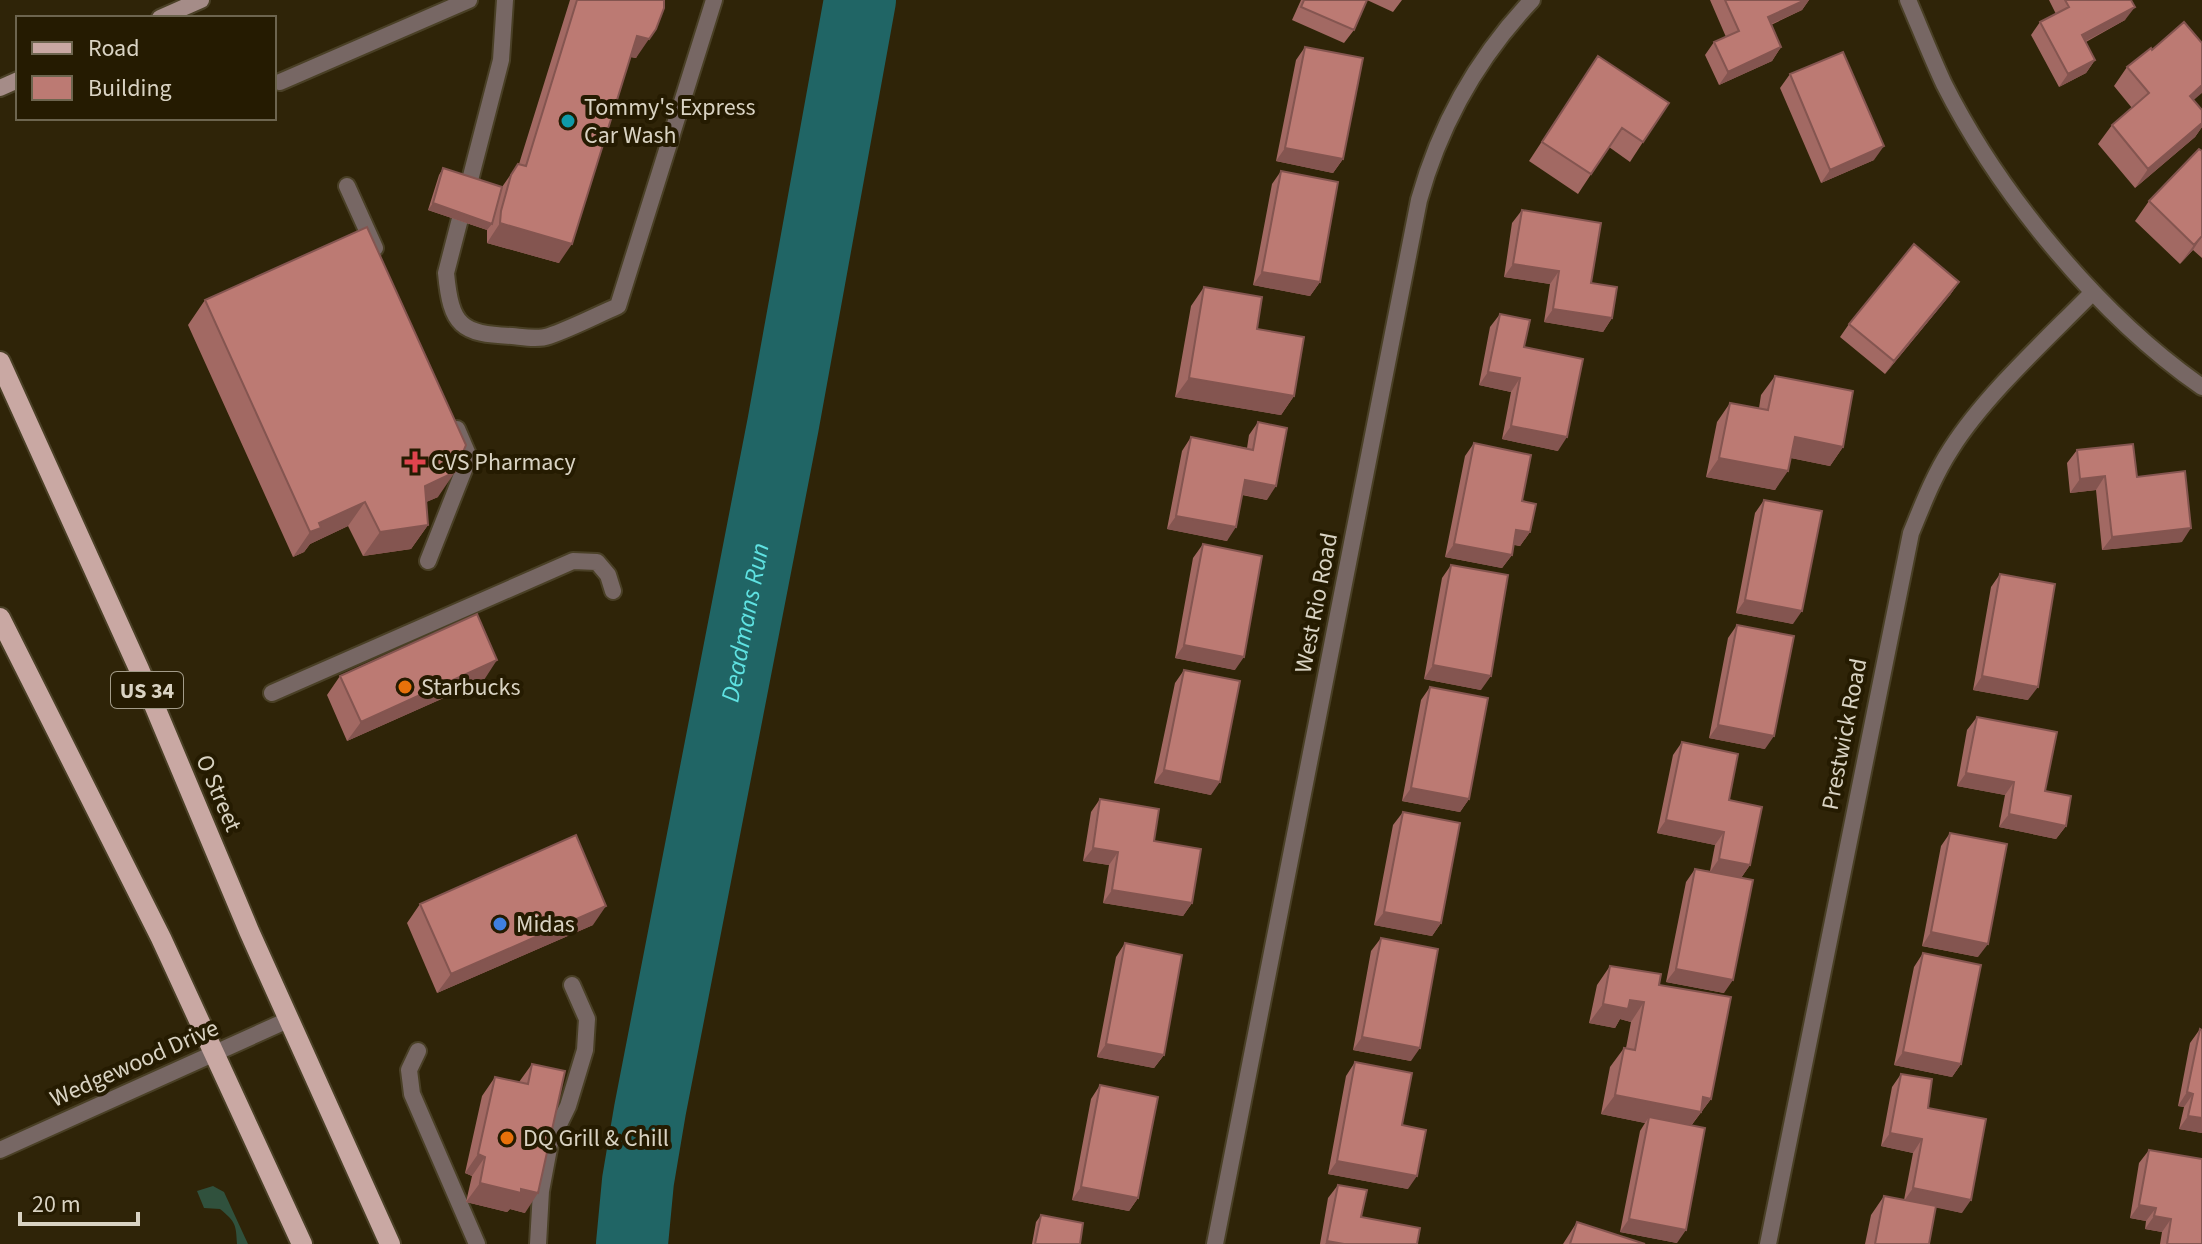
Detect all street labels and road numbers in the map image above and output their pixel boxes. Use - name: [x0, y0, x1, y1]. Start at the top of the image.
- street label: West Rio Road: [1286, 530, 1347, 676]
- street label: Prestwick Road: [1813, 655, 1876, 813]
- road number: US 34: [111, 672, 183, 708]
- street label: O Street: [187, 749, 250, 837]
- street label: Wedgewood Drive: [44, 1011, 224, 1116]

